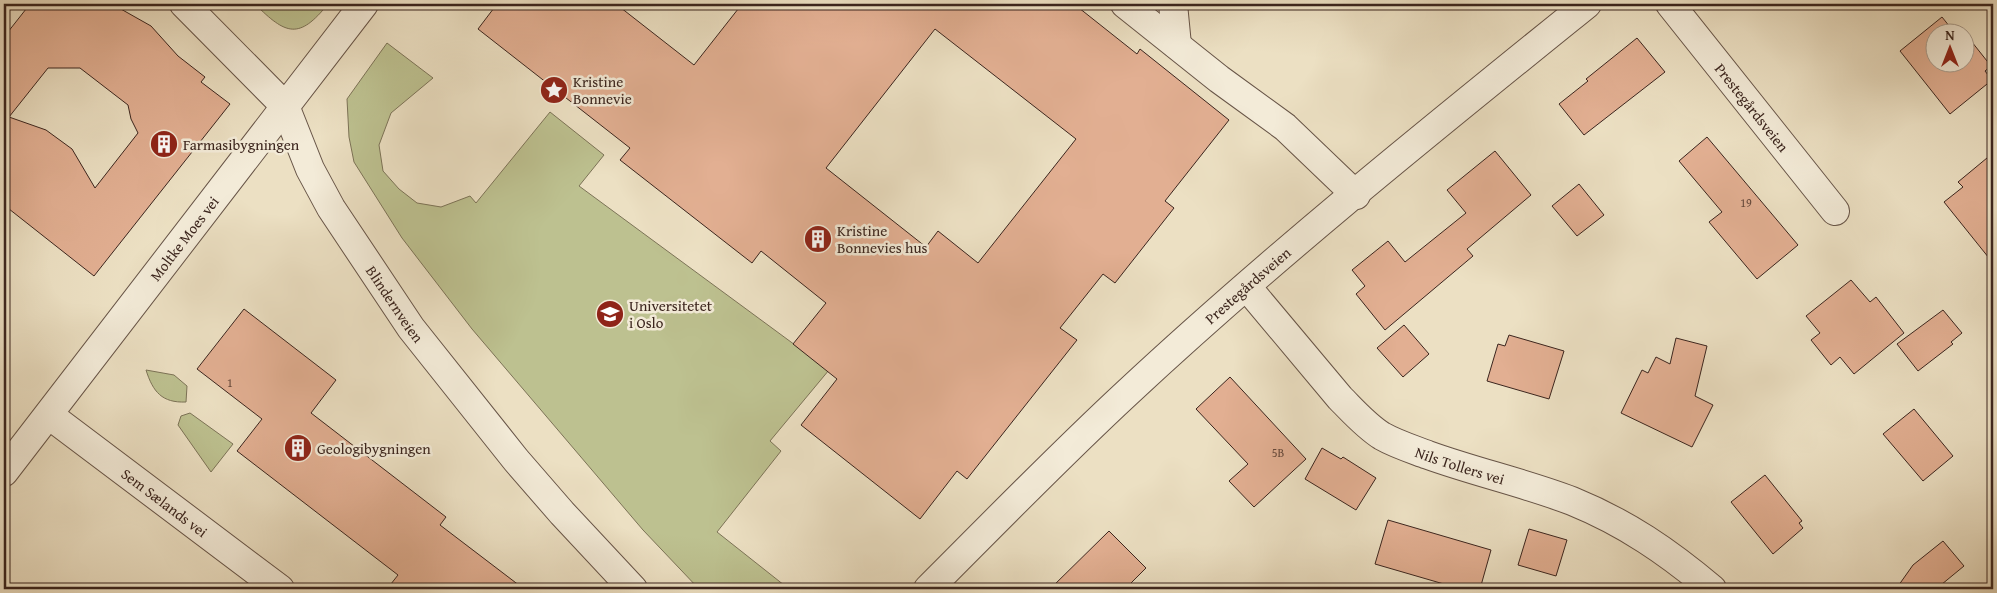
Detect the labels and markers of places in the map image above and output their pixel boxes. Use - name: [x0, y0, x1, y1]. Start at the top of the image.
- place label: Kristine Bonnevie: [573, 71, 632, 109]
- place icon: Kristine Bonnevie: [539, 75, 569, 105]
- building icon: Farmasibygningen: [149, 129, 179, 159]
- place label: Farmasibygningen: [183, 134, 300, 155]
- place label: Kristine Bonnevies hus: [837, 220, 928, 258]
- building icon: Kristine Bonnevies hus: [803, 224, 833, 254]
- place label: Universitetet i Oslo: [629, 295, 713, 333]
- school or university icon: Universitetet i Oslo: [595, 299, 625, 329]
- building icon: Geologibygningen: [283, 433, 313, 463]
- place label: Geologibygningen: [317, 438, 431, 459]

